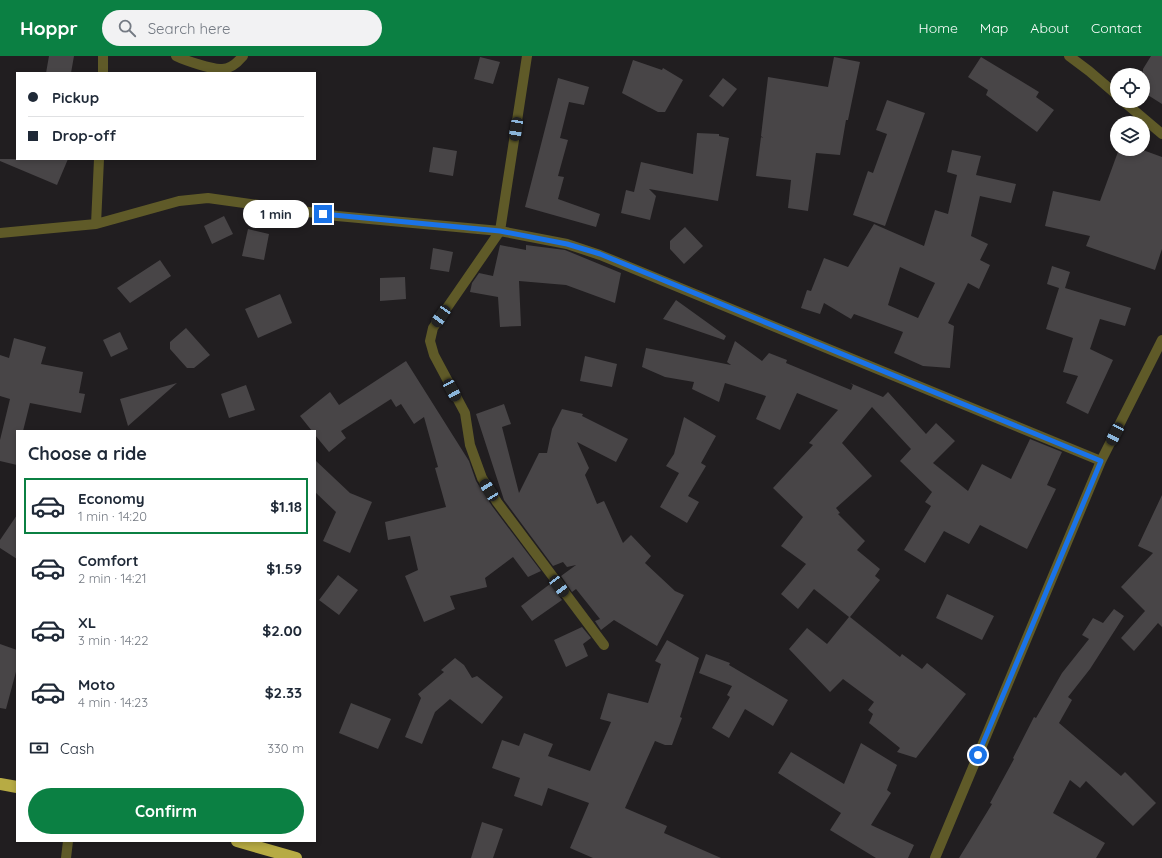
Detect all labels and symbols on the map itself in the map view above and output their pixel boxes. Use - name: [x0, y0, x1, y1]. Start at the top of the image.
- car: [508, 116, 524, 142]
- callout: 1 min: [243, 200, 309, 228]
- route end: [314, 205, 332, 223]
- car: [429, 303, 453, 329]
- car: [441, 377, 463, 403]
- car: [1104, 421, 1126, 447]
- car: [478, 477, 500, 503]
- car: [547, 573, 571, 599]
- route start: [969, 746, 987, 764]

